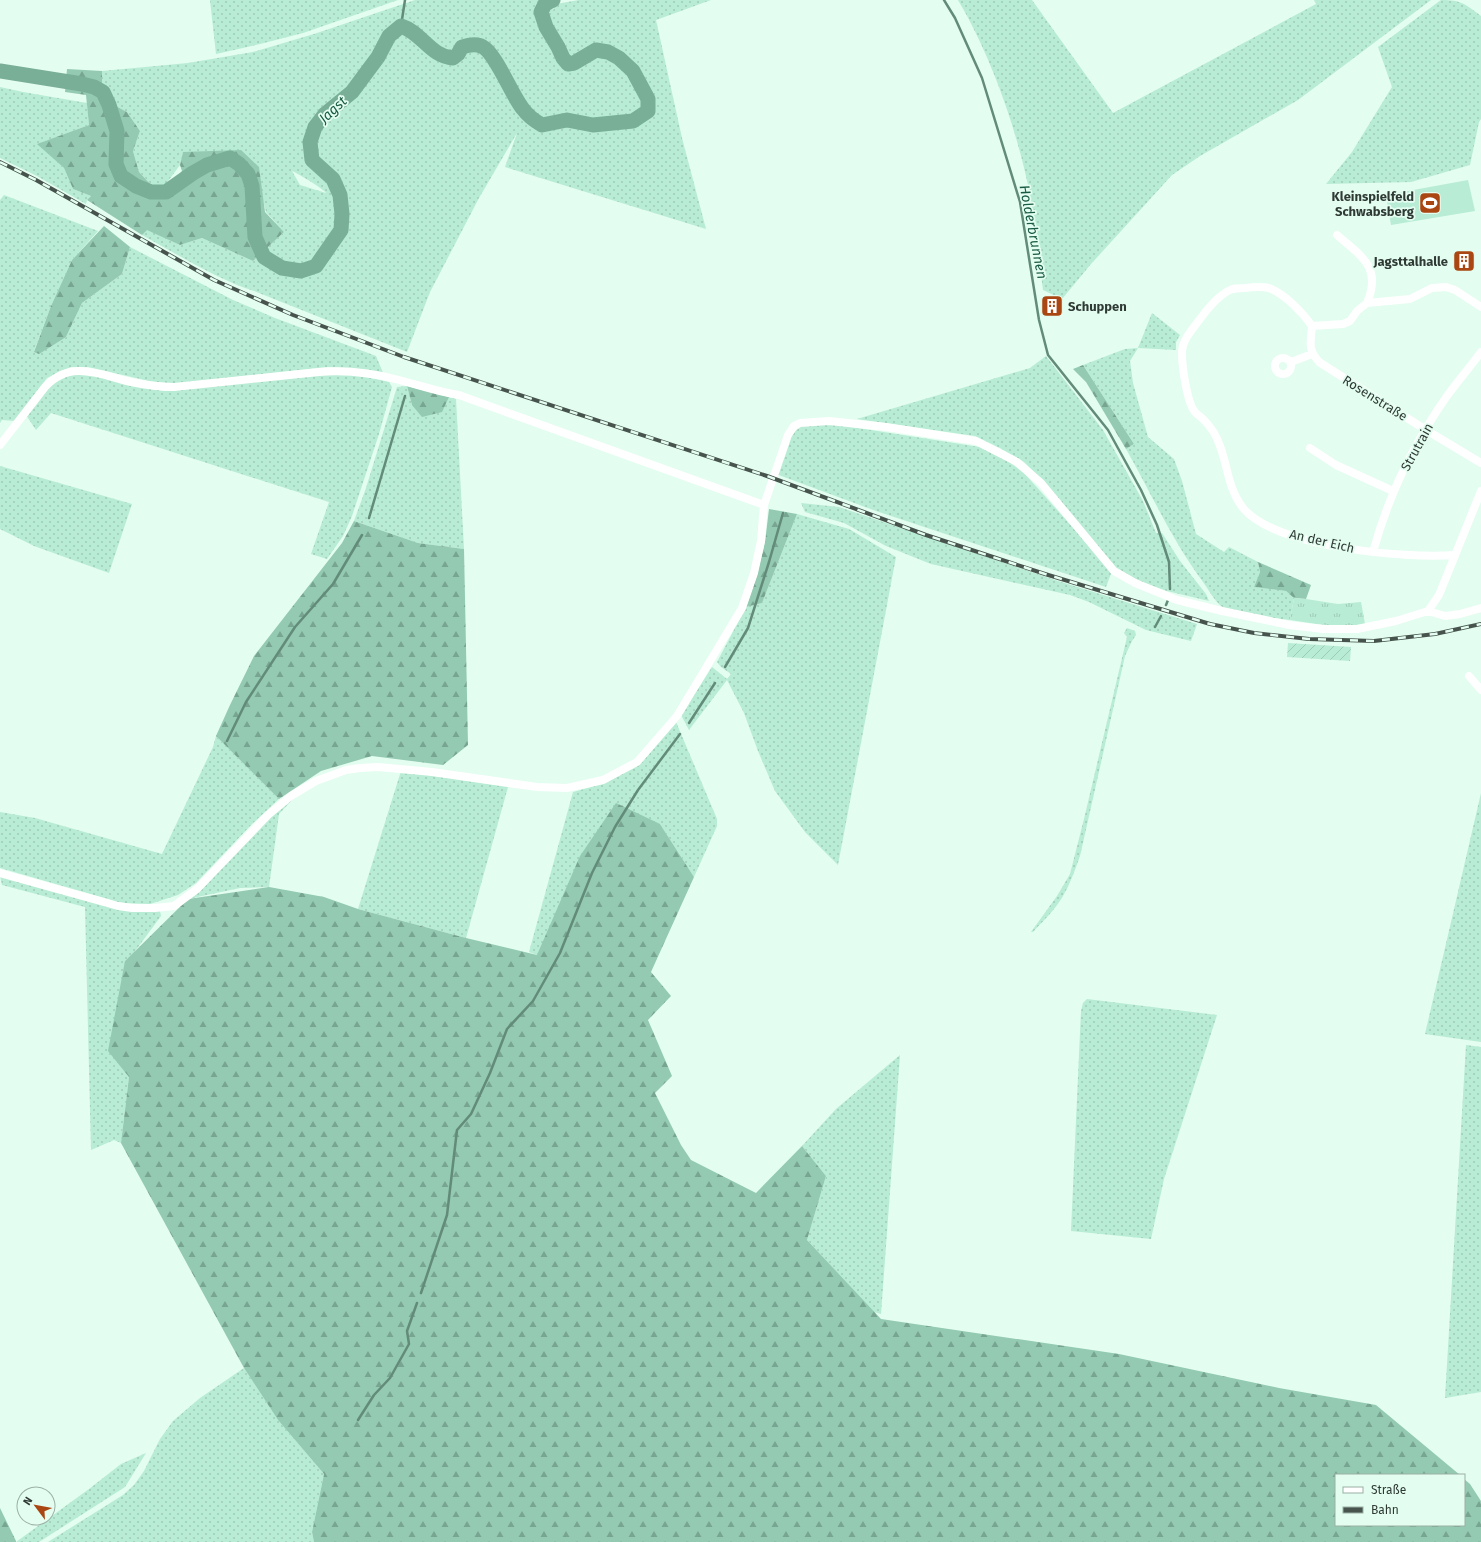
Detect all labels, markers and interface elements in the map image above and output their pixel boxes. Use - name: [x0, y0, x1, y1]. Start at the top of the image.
- water label: Jagst: [315, 93, 350, 128]
- water label: Holderbrunnen: [1016, 184, 1050, 280]
- place label: Kleinspielfeld Schwabsberg: [1332, 189, 1415, 219]
- sports icon: Kleinspielfeld Schwabsberg: [1417, 190, 1443, 216]
- building icon: Jagsttalhalle: [1451, 248, 1477, 274]
- place label: Jagsttalhalle: [1372, 254, 1448, 269]
- building icon: Schuppen: [1039, 293, 1065, 319]
- place label: Schuppen: [1068, 299, 1127, 314]
- street label: Rosenstraße: [1340, 372, 1410, 424]
- street label: Strutrain: [1398, 421, 1436, 473]
- street label: An der Eich: [1288, 526, 1356, 556]
- legend: [1335, 1474, 1465, 1526]
- text: Straße: [1371, 1483, 1406, 1497]
- north arrow: [16, 1486, 56, 1526]
- text: N: [20, 1494, 35, 1508]
- text: Bahn: [1371, 1503, 1399, 1517]

